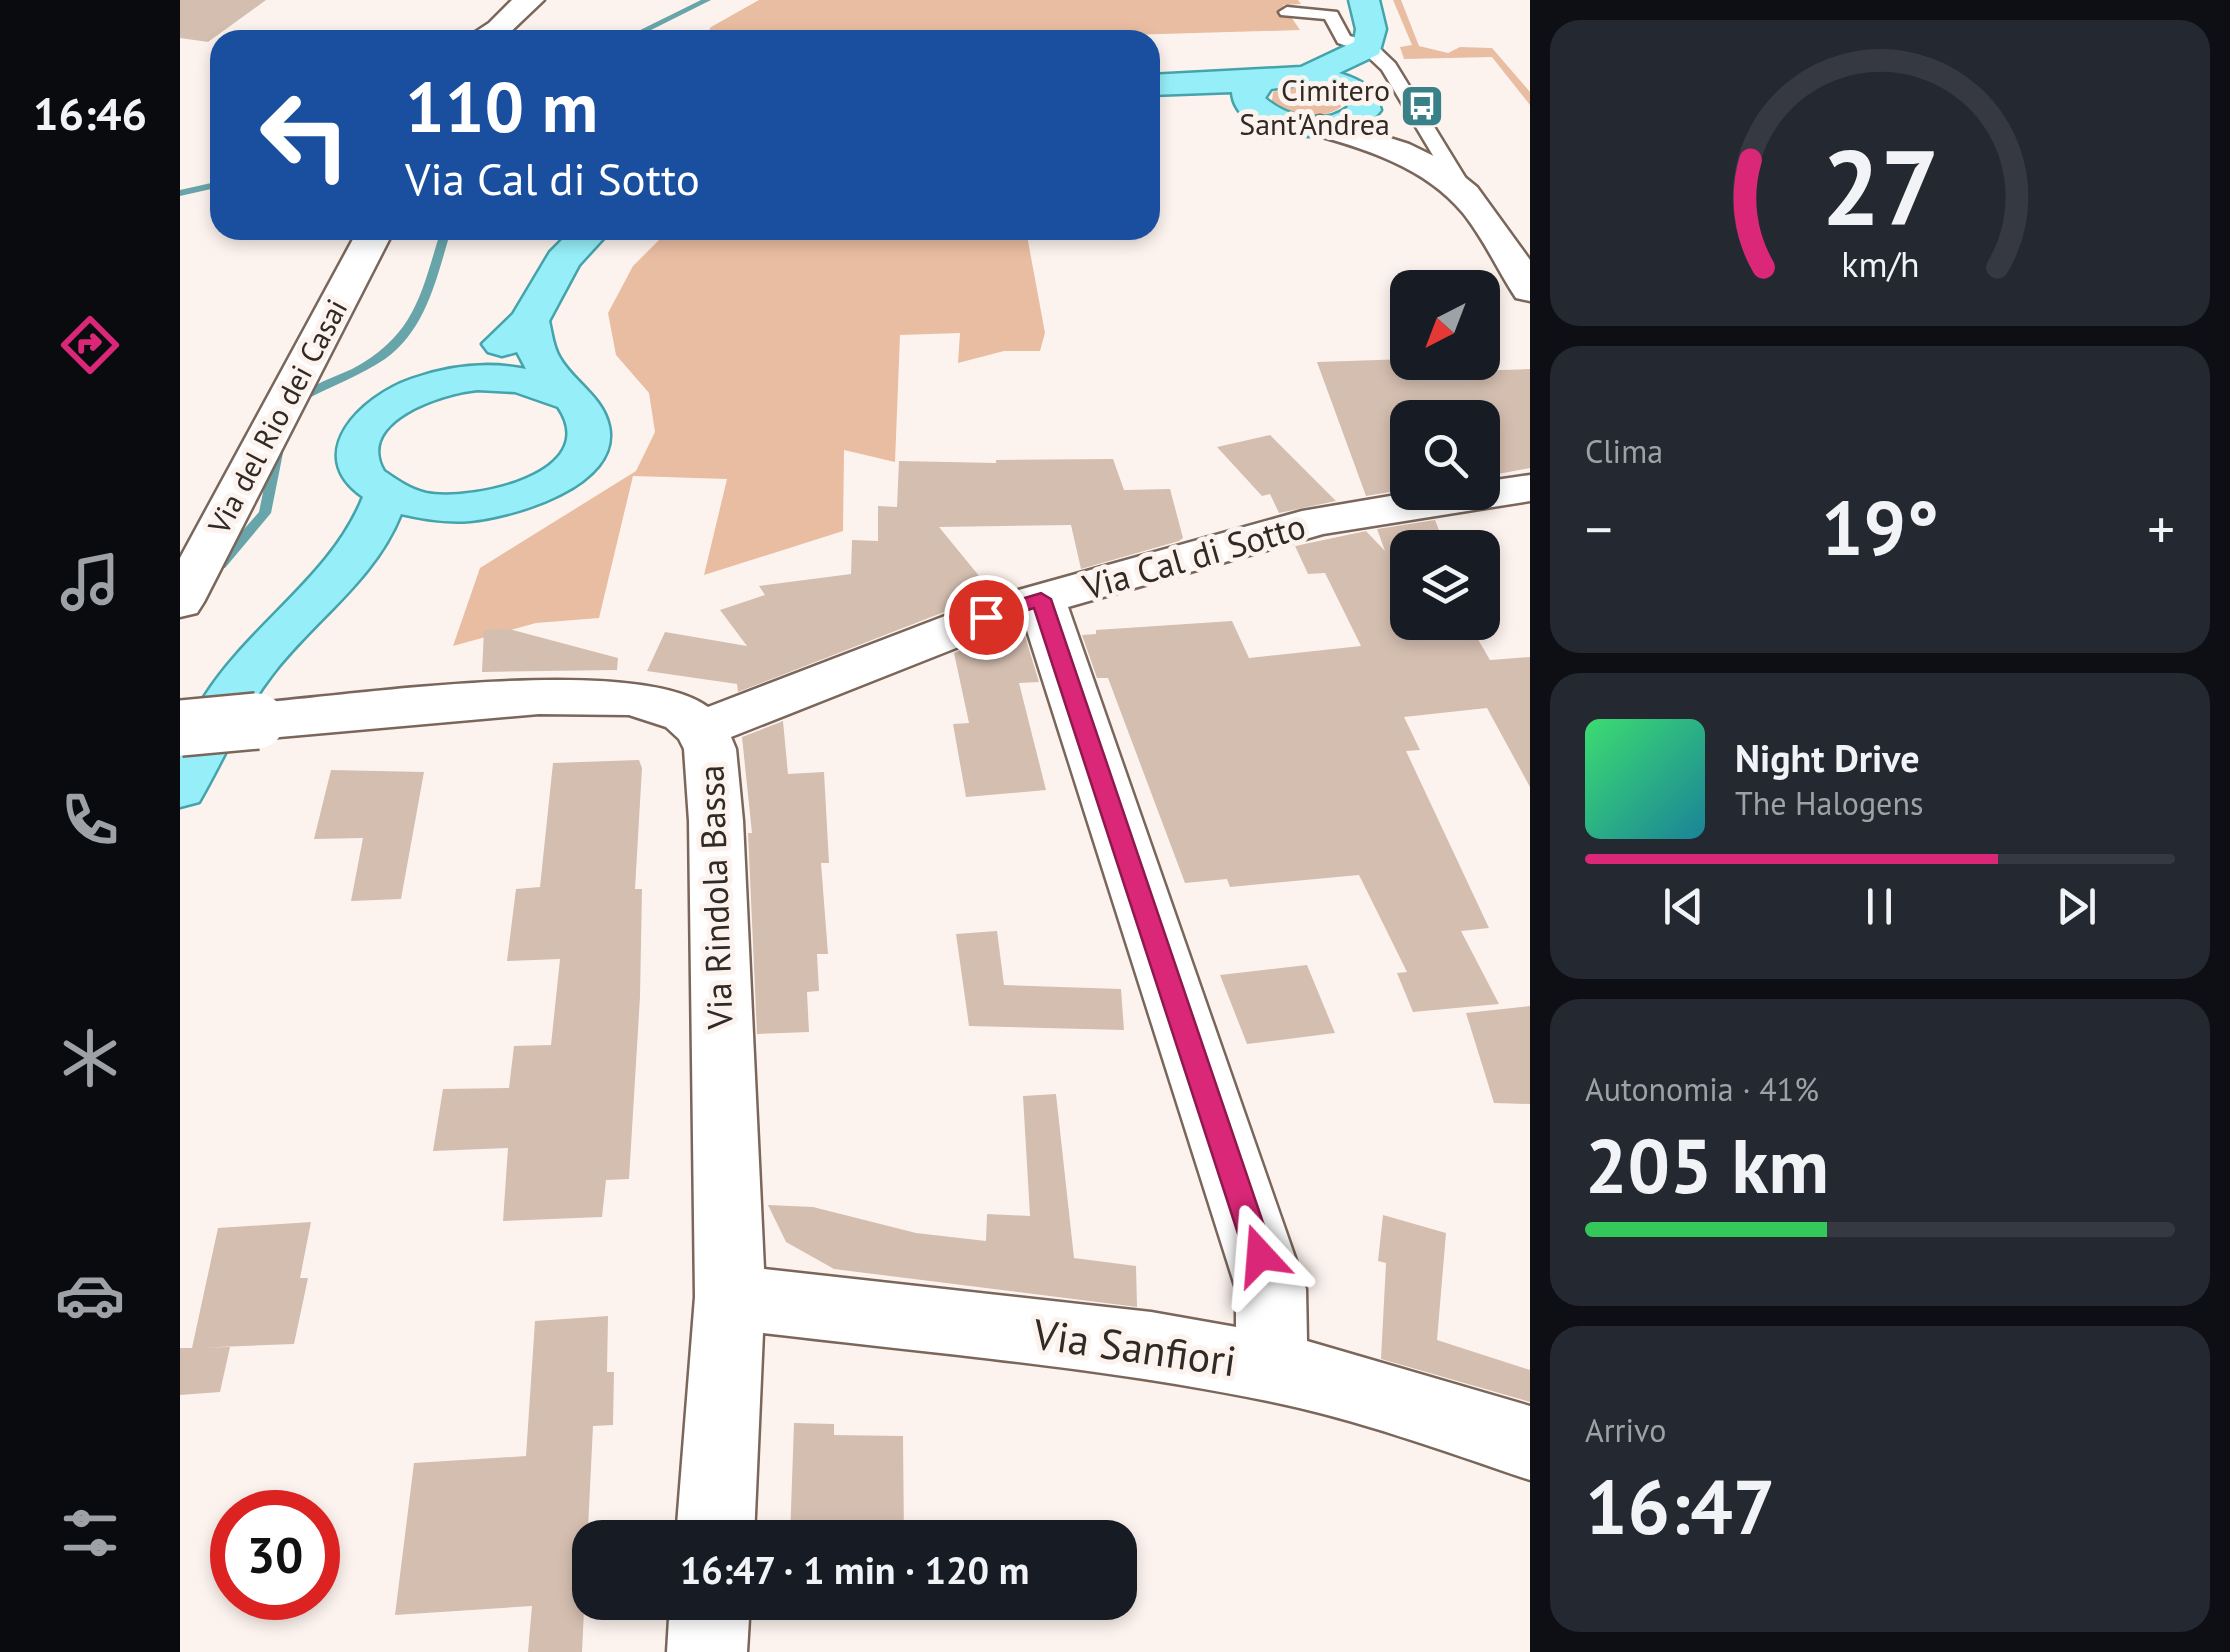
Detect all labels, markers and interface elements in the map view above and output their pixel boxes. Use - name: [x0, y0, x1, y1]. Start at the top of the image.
- text: 110 m: [405, 61, 598, 151]
- icon: left: [240, 70, 370, 200]
- place label: Cimitero Sant'Andrea: [1239, 70, 1390, 143]
- bus stop icon: Cimitero Sant'Andrea: [1399, 83, 1445, 129]
- text: 16:46: [33, 84, 147, 142]
- text: 27: [1821, 119, 1939, 254]
- text: Via Cal di Sotto: [405, 149, 700, 207]
- text: km/h: [1841, 241, 1919, 287]
- north arrow: [1390, 270, 1500, 380]
- map controls: [1390, 270, 1500, 640]
- street label: Via del Rio dei Casai: [198, 292, 355, 541]
- icon: directions: [55, 310, 125, 380]
- button: search: [1390, 400, 1500, 510]
- text: Clima: [1585, 430, 1663, 472]
- text: 19°: [1821, 479, 1939, 576]
- text: −: [1585, 493, 1613, 564]
- text: +: [2147, 493, 2175, 564]
- street label: Via Cal di Sotto: [1076, 502, 1311, 610]
- button: layers: [1390, 530, 1500, 640]
- icon: music: [55, 547, 125, 617]
- pin: [944, 575, 1029, 660]
- icon: arrive: [959, 590, 1014, 645]
- text: Night Drive: [1735, 733, 1919, 782]
- street label: Via Rindola Bassa: [687, 764, 743, 1031]
- text: The Halogens: [1735, 782, 1923, 824]
- icon: phone: [55, 785, 125, 855]
- icon: previous: [1656, 879, 1711, 934]
- icon: pause: [1852, 879, 1907, 934]
- icon: next: [2049, 879, 2104, 934]
- icon: climate: [55, 1023, 125, 1093]
- text: Autonomia · 41%: [1585, 1068, 1819, 1110]
- text: 205 km: [1585, 1117, 1829, 1214]
- position arrow: [1208, 1203, 1312, 1307]
- icon: car: [55, 1260, 125, 1330]
- street label: Via Sanfiori: [1029, 1305, 1240, 1388]
- text: Arrivo: [1585, 1409, 1666, 1451]
- text: 16:47: [1585, 1458, 1775, 1555]
- speed limit sign: 30: [210, 1490, 340, 1620]
- icon: filters: [55, 1498, 125, 1568]
- text: 16:47 · 1 min · 120 m: [680, 1545, 1029, 1594]

